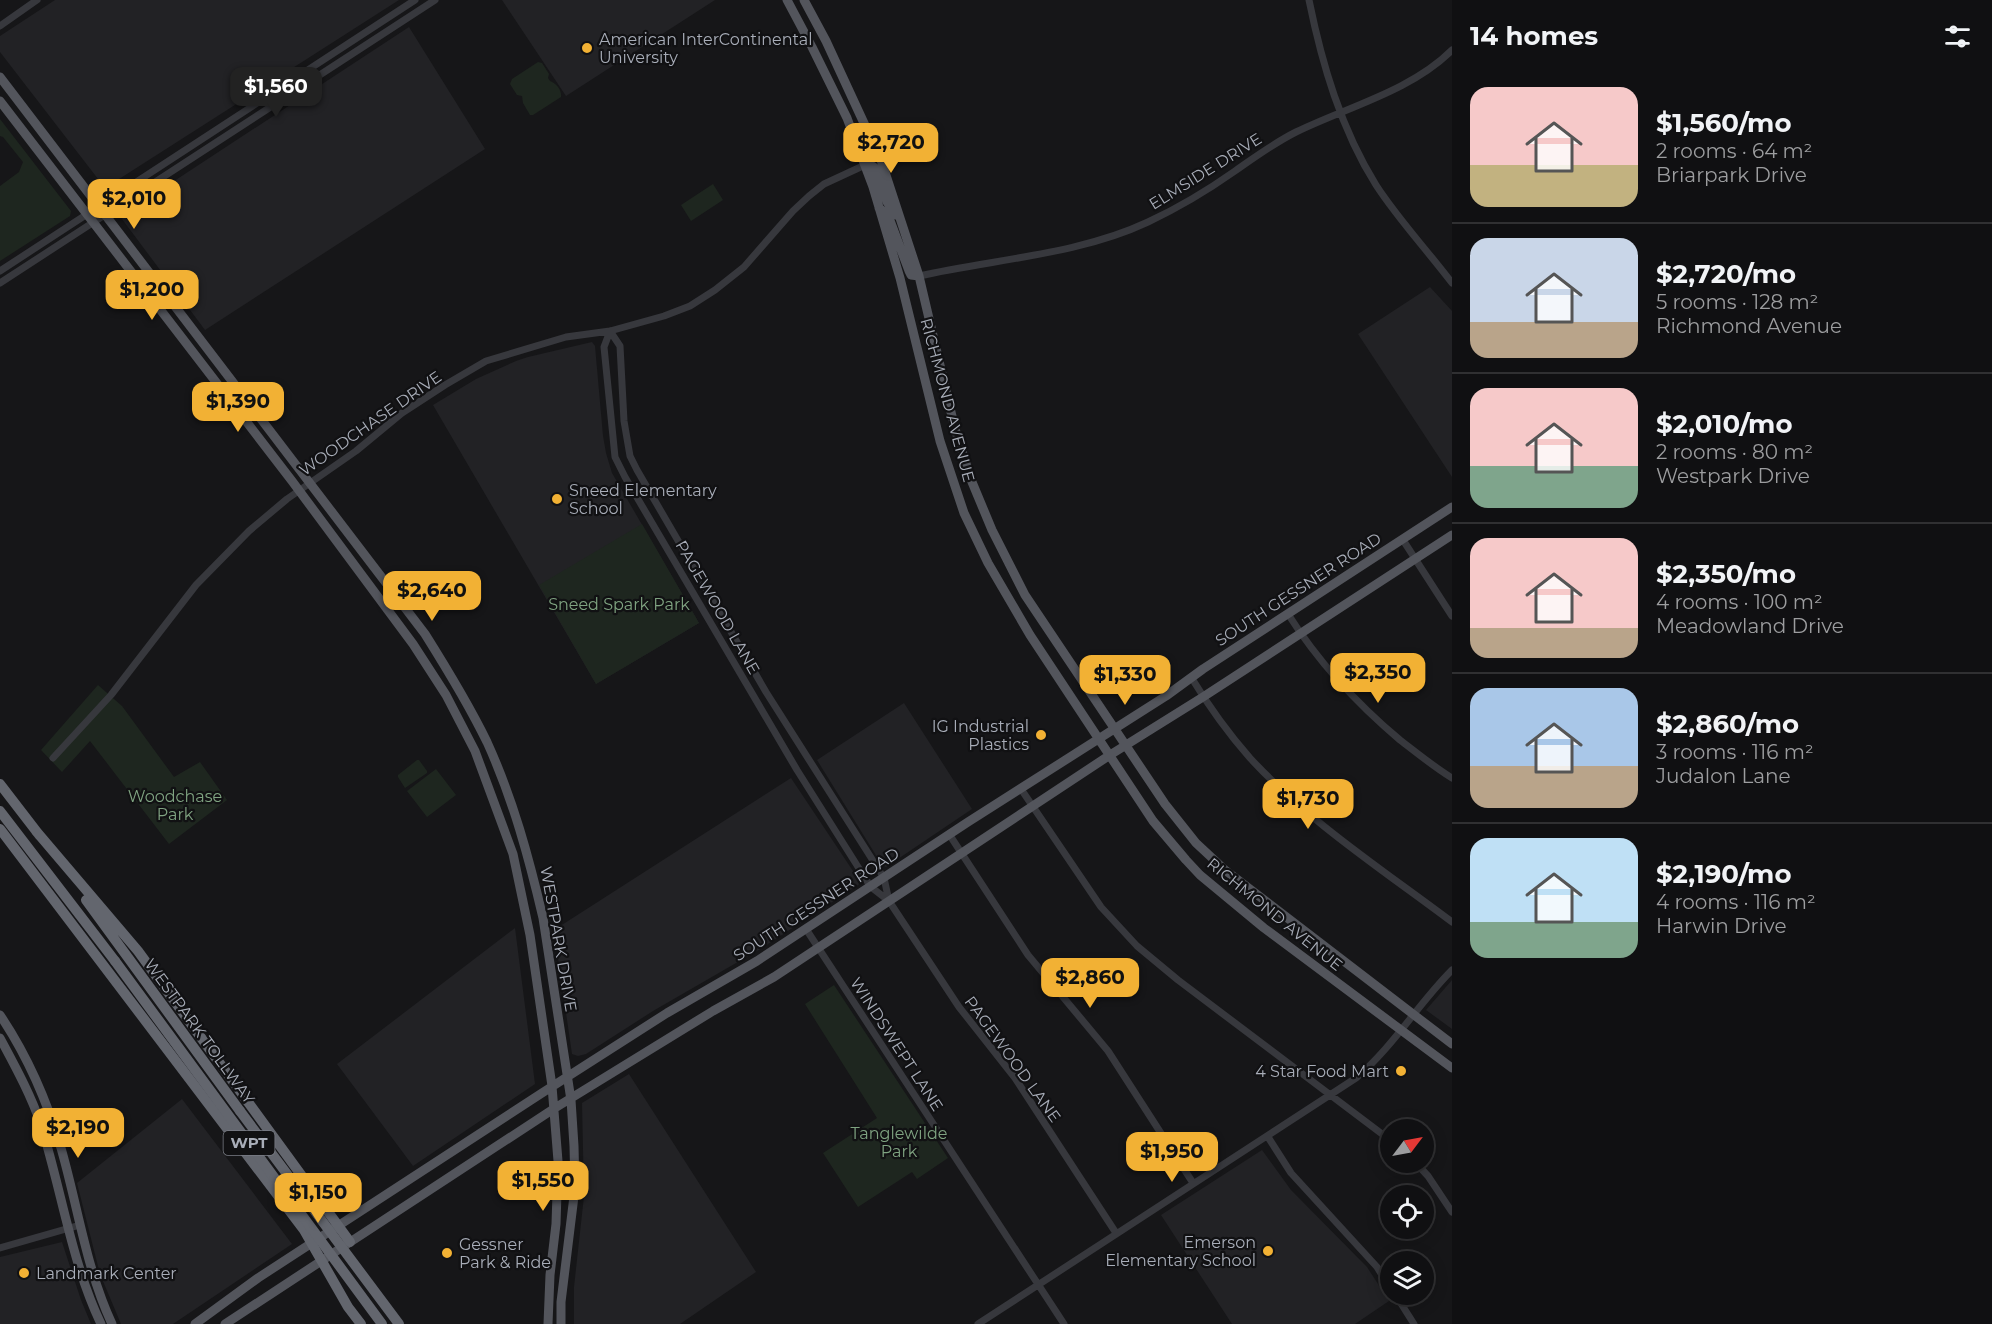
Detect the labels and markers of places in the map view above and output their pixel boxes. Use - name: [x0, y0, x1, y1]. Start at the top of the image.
- place label: American InterContinental University: [599, 30, 813, 67]
- marker: American InterContinental University: [580, 41, 594, 55]
- pin: $1,560: [227, 67, 325, 118]
- pin: $2,720: [842, 123, 940, 174]
- pin: $2,010: [85, 179, 183, 230]
- pin: $1,200: [103, 270, 201, 321]
- pin: $1,390: [189, 382, 287, 433]
- place label: Sneed Elementary School: [569, 481, 717, 518]
- marker: Sneed Elementary School: [550, 492, 564, 506]
- pin: $2,640: [383, 571, 481, 622]
- pin: $2,350: [1329, 653, 1427, 704]
- pin: $1,330: [1076, 655, 1174, 706]
- place label: IG Industrial Plastics: [932, 717, 1029, 754]
- marker: IG Industrial Plastics: [1034, 728, 1048, 742]
- pin: $1,730: [1259, 779, 1357, 830]
- pin: $2,860: [1041, 958, 1139, 1009]
- place label: 4 Star Food Mart: [1255, 1062, 1390, 1081]
- marker: 4 Star Food Mart: [1394, 1064, 1408, 1078]
- pin: $2,190: [29, 1108, 127, 1159]
- pin: $1,950: [1123, 1132, 1221, 1183]
- pin: $1,550: [494, 1161, 592, 1212]
- pin: $1,150: [269, 1173, 367, 1224]
- place label: Emerson Elementary School: [1105, 1233, 1256, 1270]
- place label: Gessner Park & Ride: [459, 1235, 551, 1272]
- marker: Emerson Elementary School: [1261, 1244, 1275, 1258]
- marker: Gessner Park & Ride: [440, 1246, 454, 1260]
- place label: Landmark Center: [36, 1264, 177, 1283]
- marker: Landmark Center: [17, 1266, 31, 1280]

